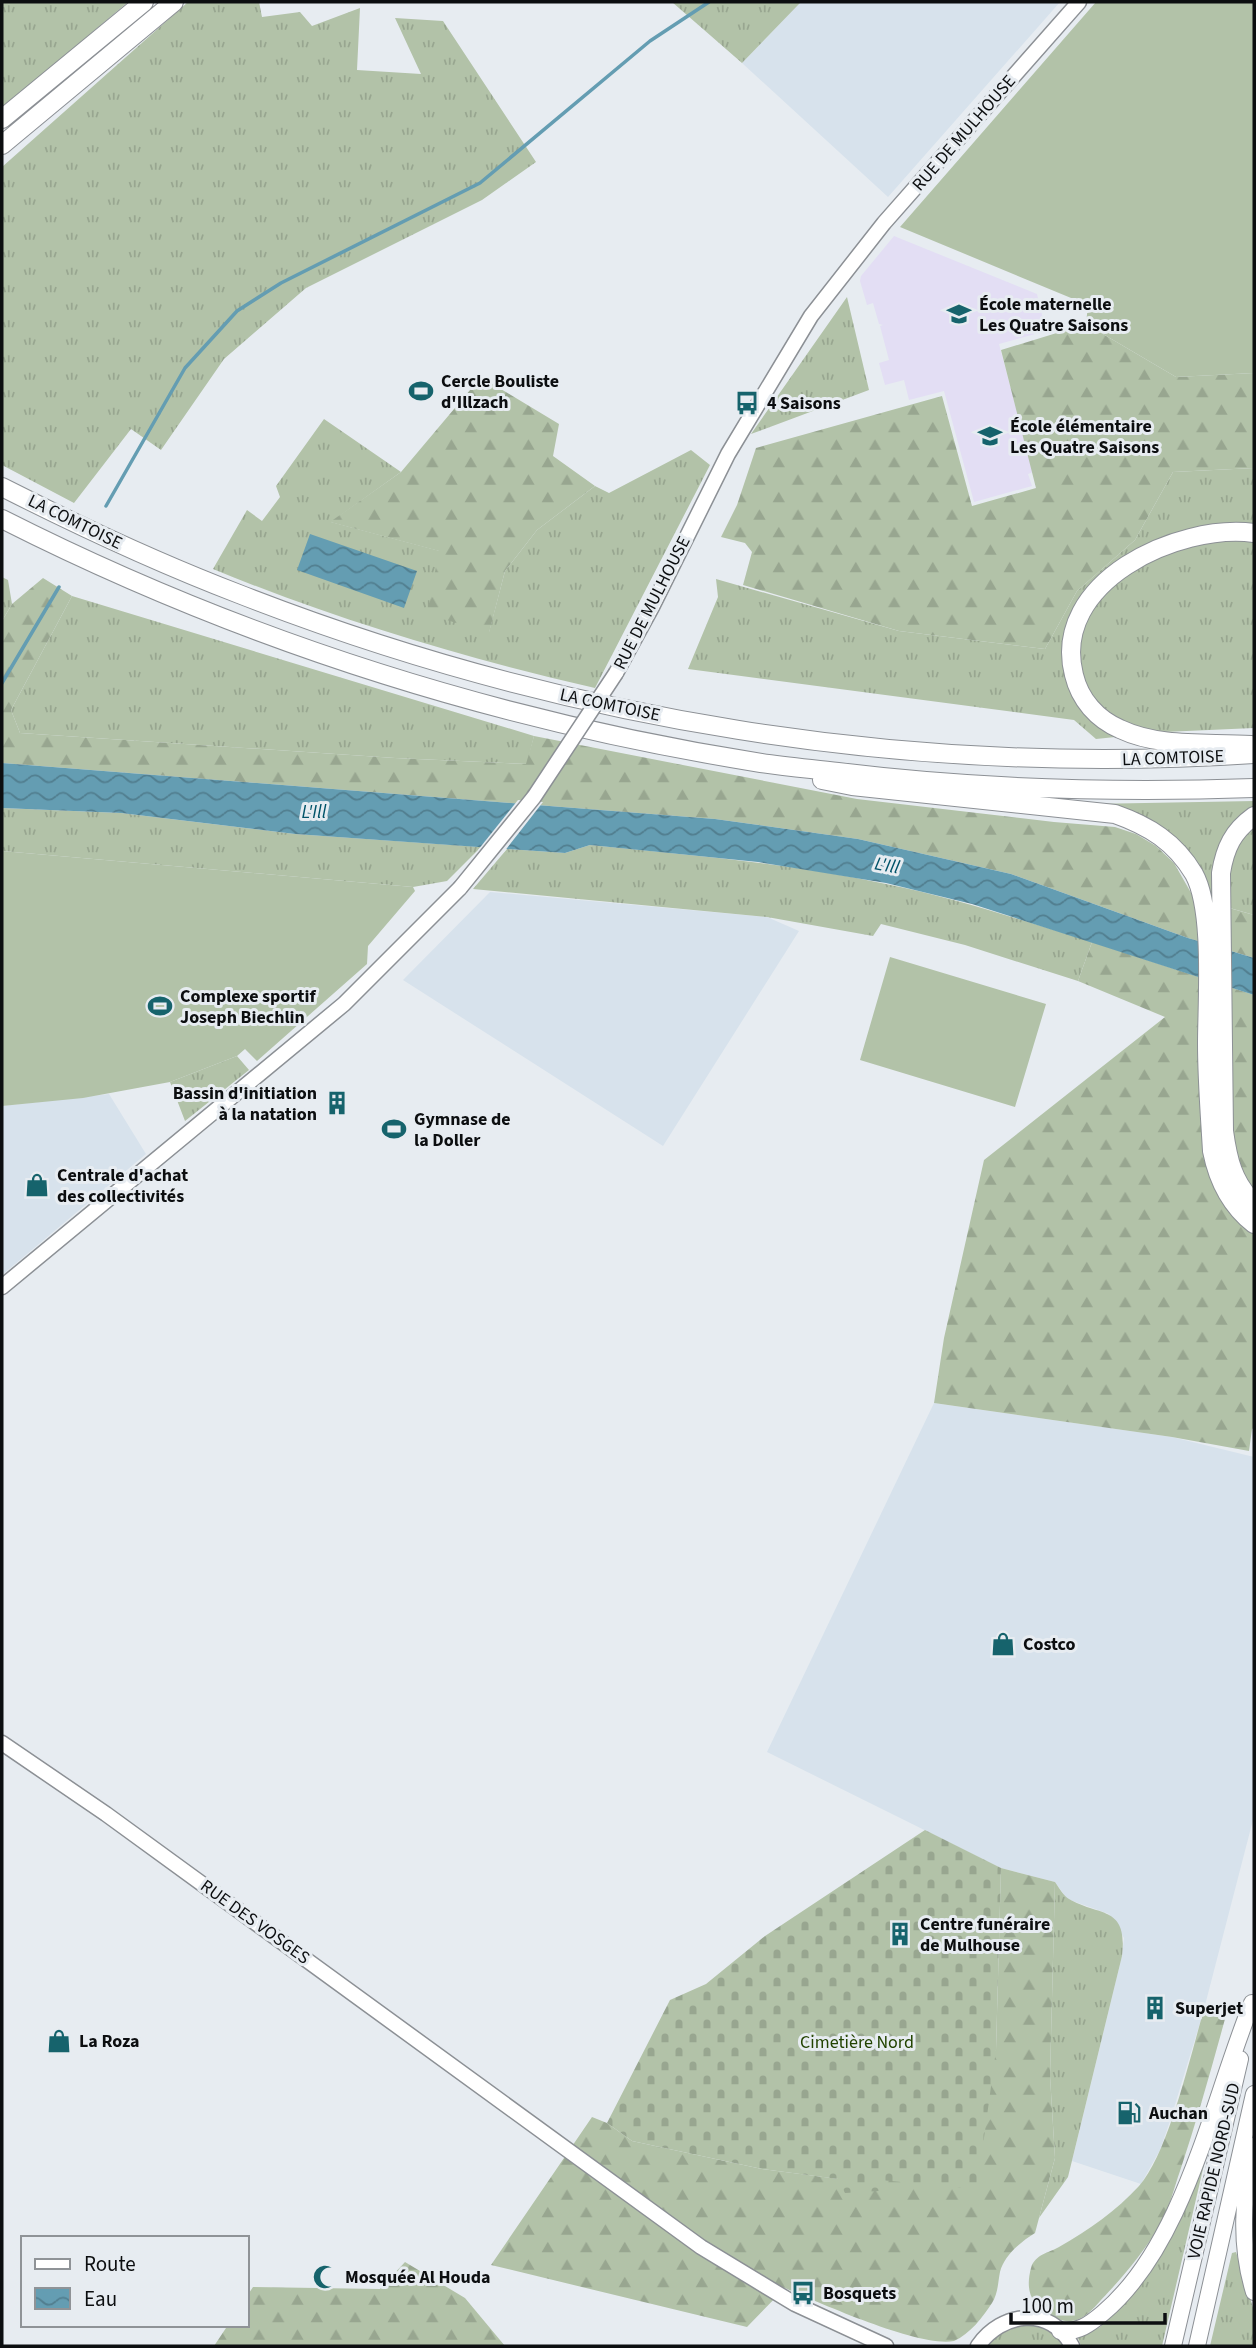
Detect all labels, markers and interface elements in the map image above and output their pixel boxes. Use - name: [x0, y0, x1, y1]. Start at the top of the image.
- street label: RUE DE MULHOUSE: [906, 69, 1022, 197]
- place label: École maternelle Les Quatre Saisons: [979, 292, 1128, 338]
- school or university icon: École maternelle Les Quatre Saisons: [945, 300, 973, 328]
- place label: Cercle Bouliste d'Illzach: [441, 369, 559, 415]
- sports icon: Cercle Bouliste d'Illzach: [407, 377, 435, 405]
- bus stop icon: 4 Saisons: [733, 389, 761, 417]
- place label: 4 Saisons: [767, 391, 841, 416]
- place label: École élémentaire Les Quatre Saisons: [1010, 414, 1159, 460]
- school or university icon: École élémentaire Les Quatre Saisons: [976, 422, 1004, 450]
- street label: LA COMTOISE: [24, 488, 126, 556]
- street label: RUE DE MULHOUSE: [608, 532, 696, 674]
- street label: LA COMTOISE: [558, 682, 662, 728]
- street label: LA COMTOISE: [1122, 744, 1224, 772]
- water label: L'Ill: [302, 799, 327, 826]
- water label: L'Ill: [872, 850, 902, 882]
- place label: Complexe sportif Joseph Biechlin: [180, 984, 316, 1030]
- sports icon: Complexe sportif Joseph Biechlin: [146, 992, 174, 1020]
- place label: Bassin d'initiation à la natation: [173, 1081, 317, 1127]
- building icon: Bassin d'initiation à la natation: [323, 1089, 351, 1117]
- place label: Gymnase de la Doller: [414, 1107, 511, 1153]
- sports icon: Gymnase de la Doller: [380, 1115, 408, 1143]
- place label: Centrale d'achat des collectivités: [57, 1163, 188, 1209]
- shop icon: Centrale d'achat des collectivités: [23, 1171, 51, 1199]
- shop icon: Costco: [989, 1630, 1017, 1658]
- place label: Costco: [1023, 1632, 1075, 1657]
- street label: RUE DES VOSGES: [195, 1874, 315, 1970]
- place label: Centre funéraire de Mulhouse: [920, 1912, 1050, 1958]
- building icon: Centre funéraire de Mulhouse: [886, 1920, 914, 1948]
- building icon: Superjet: [1141, 1994, 1169, 2022]
- place label: Superjet: [1175, 1996, 1243, 2021]
- shop icon: La Roza: [45, 2027, 73, 2055]
- place label: La Roza: [79, 2029, 140, 2054]
- park label: Cimetière Nord: [800, 2030, 914, 2055]
- street label: VOIE RAPIDE NORD-SUD: [1182, 2080, 1246, 2262]
- fuel station icon: Auchan: [1115, 2099, 1143, 2127]
- place label: Auchan: [1148, 2101, 1208, 2126]
- legend: [21, 2236, 248, 2327]
- text: Route: [84, 2249, 136, 2279]
- mosque icon: Mosquée Al Houda: [311, 2263, 339, 2291]
- place label: Mosquée Al Houda: [345, 2265, 491, 2290]
- bus stop icon: Bosquets: [789, 2279, 817, 2307]
- place label: Bosquets: [823, 2281, 896, 2306]
- scale bar: [1011, 2282, 1165, 2326]
- text: Eau: [84, 2284, 117, 2314]
- text: 100 m: [1021, 2291, 1074, 2321]

